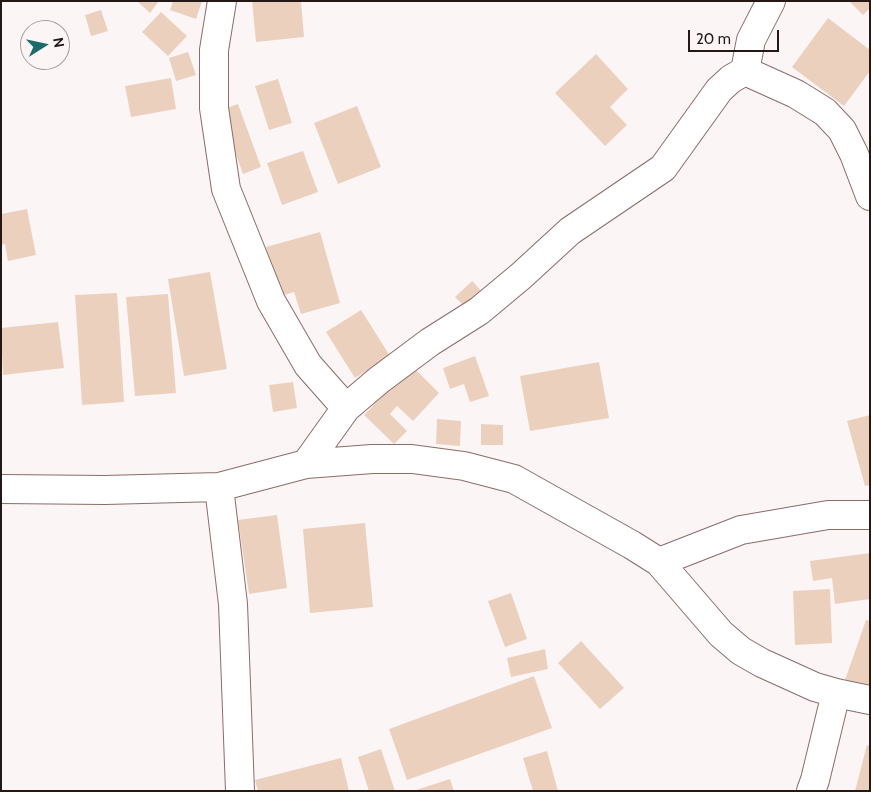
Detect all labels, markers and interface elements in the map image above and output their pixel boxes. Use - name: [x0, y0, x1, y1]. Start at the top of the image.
- north arrow: [20, 20, 70, 70]
- scale bar: [691, 20, 782, 52]
- text: 20 m: [696, 30, 731, 48]
- text: N: [49, 36, 69, 49]

